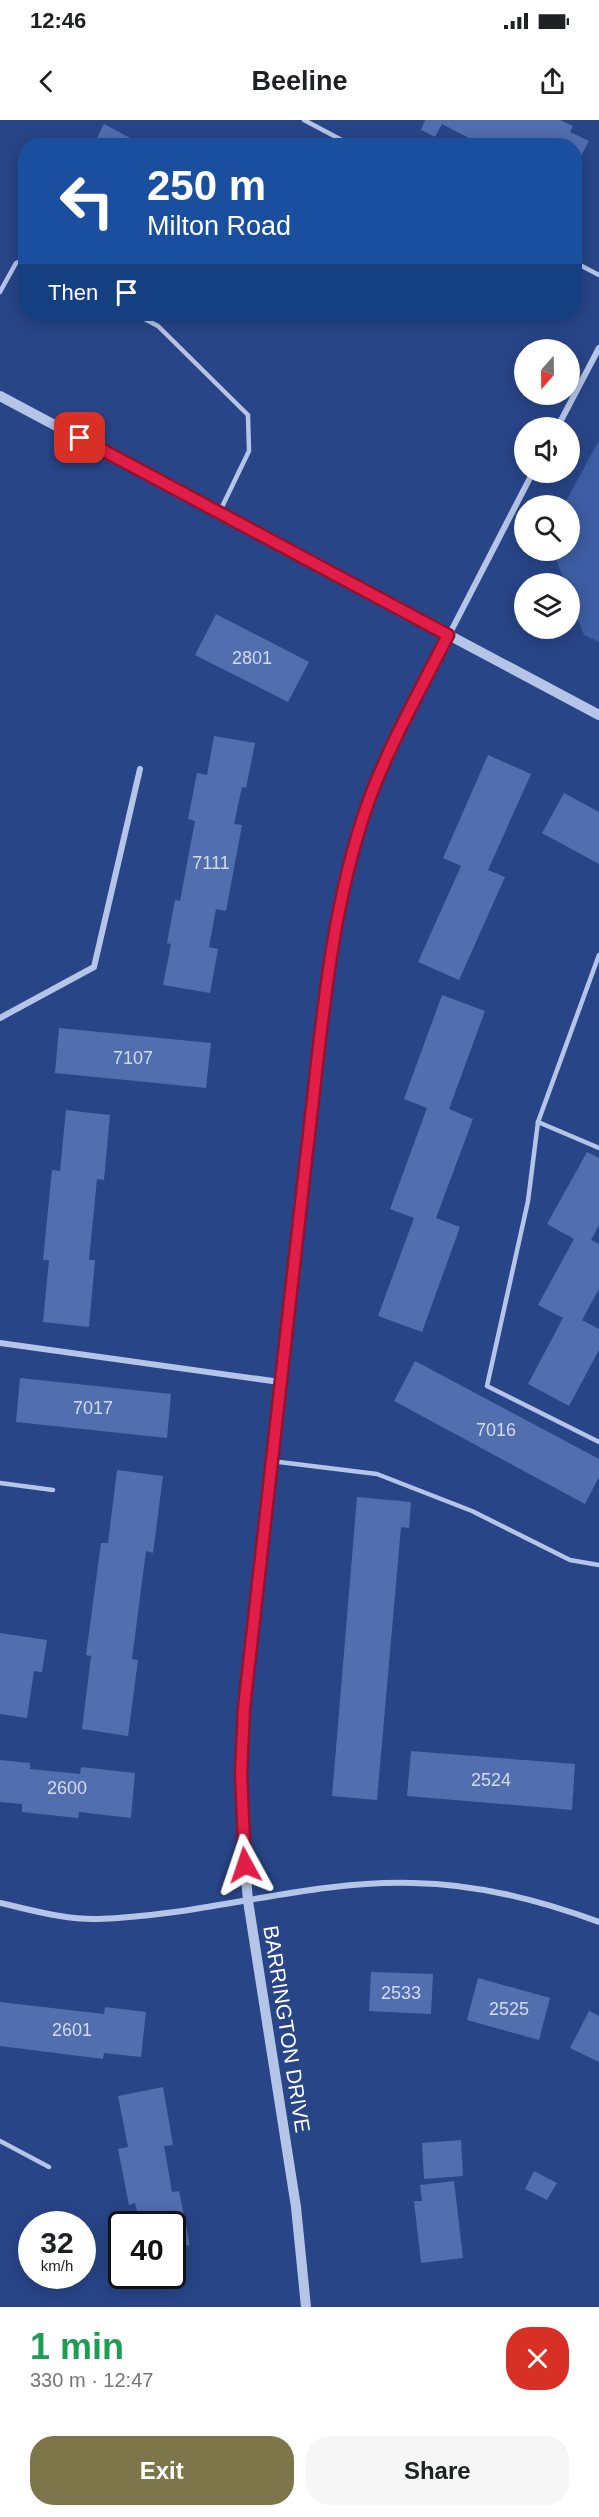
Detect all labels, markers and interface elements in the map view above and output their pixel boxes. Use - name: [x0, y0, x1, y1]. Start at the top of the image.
- text: 12:46: [30, 8, 86, 33]
- icon: back: [30, 65, 63, 98]
- icon: share: [536, 65, 569, 98]
- text: Beeline: [251, 66, 348, 96]
- icon: left: [48, 162, 126, 240]
- text: 250 m: [147, 162, 266, 209]
- text: Milton Road: [147, 211, 291, 241]
- icon: arrive: [110, 276, 143, 309]
- text: Then: [48, 280, 98, 305]
- north arrow: [514, 339, 580, 405]
- map controls: [514, 339, 580, 639]
- pin: [54, 412, 105, 463]
- button: sound: [514, 417, 580, 483]
- icon: arrive: [63, 421, 96, 454]
- button: search: [514, 495, 580, 561]
- button: layers: [514, 573, 580, 639]
- house number: 2801: [232, 648, 272, 668]
- house number: 7111: [192, 853, 230, 873]
- house number: 7107: [113, 1048, 153, 1068]
- house number: 7017: [73, 1398, 113, 1418]
- house number: 7016: [476, 1420, 516, 1440]
- house number: 2524: [471, 1770, 511, 1790]
- house number: 2600: [47, 1778, 87, 1798]
- position arrow: [213, 1833, 277, 1897]
- street label: BARRINGTON DRIVE: [259, 1924, 315, 2134]
- house number: 2533: [381, 1983, 421, 2003]
- house number: 2525: [489, 1999, 529, 2019]
- house number: 2601: [52, 2020, 92, 2040]
- speed limit sign: 40: [108, 2211, 186, 2289]
- text: 32: [40, 2226, 74, 2259]
- text: km/h: [41, 2257, 73, 2274]
- text: 1 min: [30, 2326, 124, 2367]
- button: close: [506, 2327, 569, 2390]
- text: 330 m · 12:47: [30, 2369, 153, 2391]
- button: Exit: [30, 2436, 294, 2505]
- button: Share: [306, 2436, 569, 2505]

